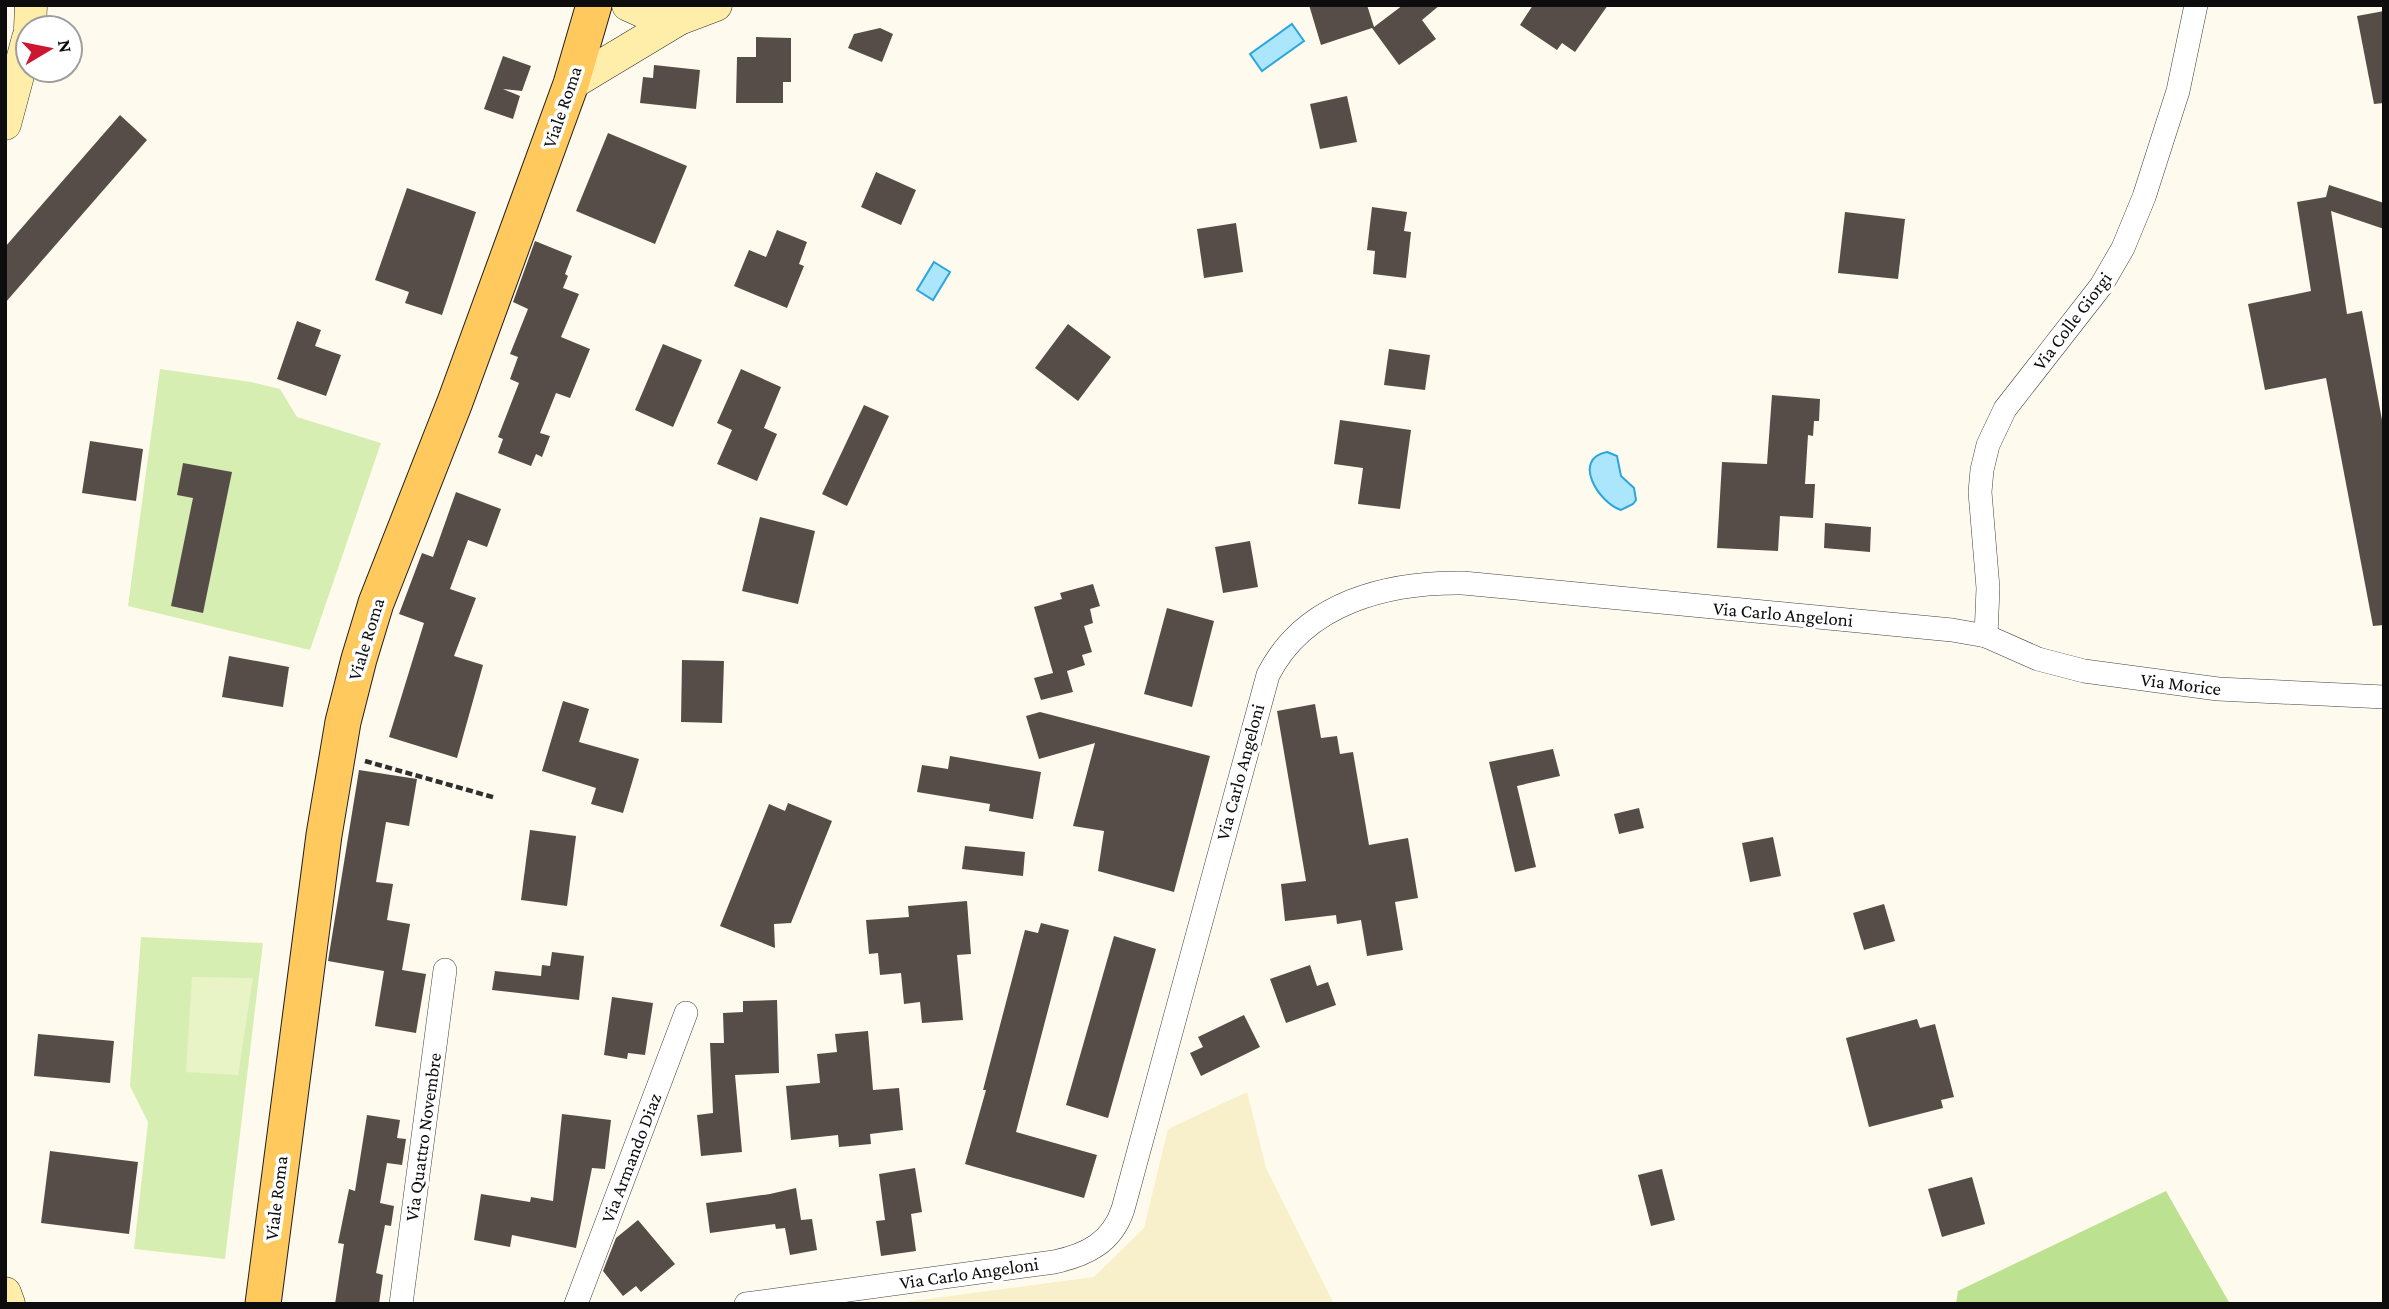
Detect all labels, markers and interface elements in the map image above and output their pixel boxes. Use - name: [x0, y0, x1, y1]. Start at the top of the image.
- north arrow: [14, 14, 84, 84]
- text: N: [54, 38, 77, 54]
- street label: Viale Roma: [538, 63, 586, 151]
- street label: Via Colle Giorgi: [2028, 268, 2116, 374]
- street label: Viale Roma: [344, 595, 389, 683]
- street label: Via Carlo Angeloni: [1712, 597, 1854, 631]
- street label: Via Morice: [2140, 669, 2222, 699]
- street label: Via Carlo Angeloni: [1212, 701, 1268, 843]
- street label: Via Quattro Novembre: [401, 1051, 445, 1223]
- street label: Via Armando Diaz: [597, 1090, 665, 1226]
- street label: Viale Roma: [260, 1154, 292, 1241]
- street label: Via Carlo Angeloni: [898, 1253, 1040, 1293]

